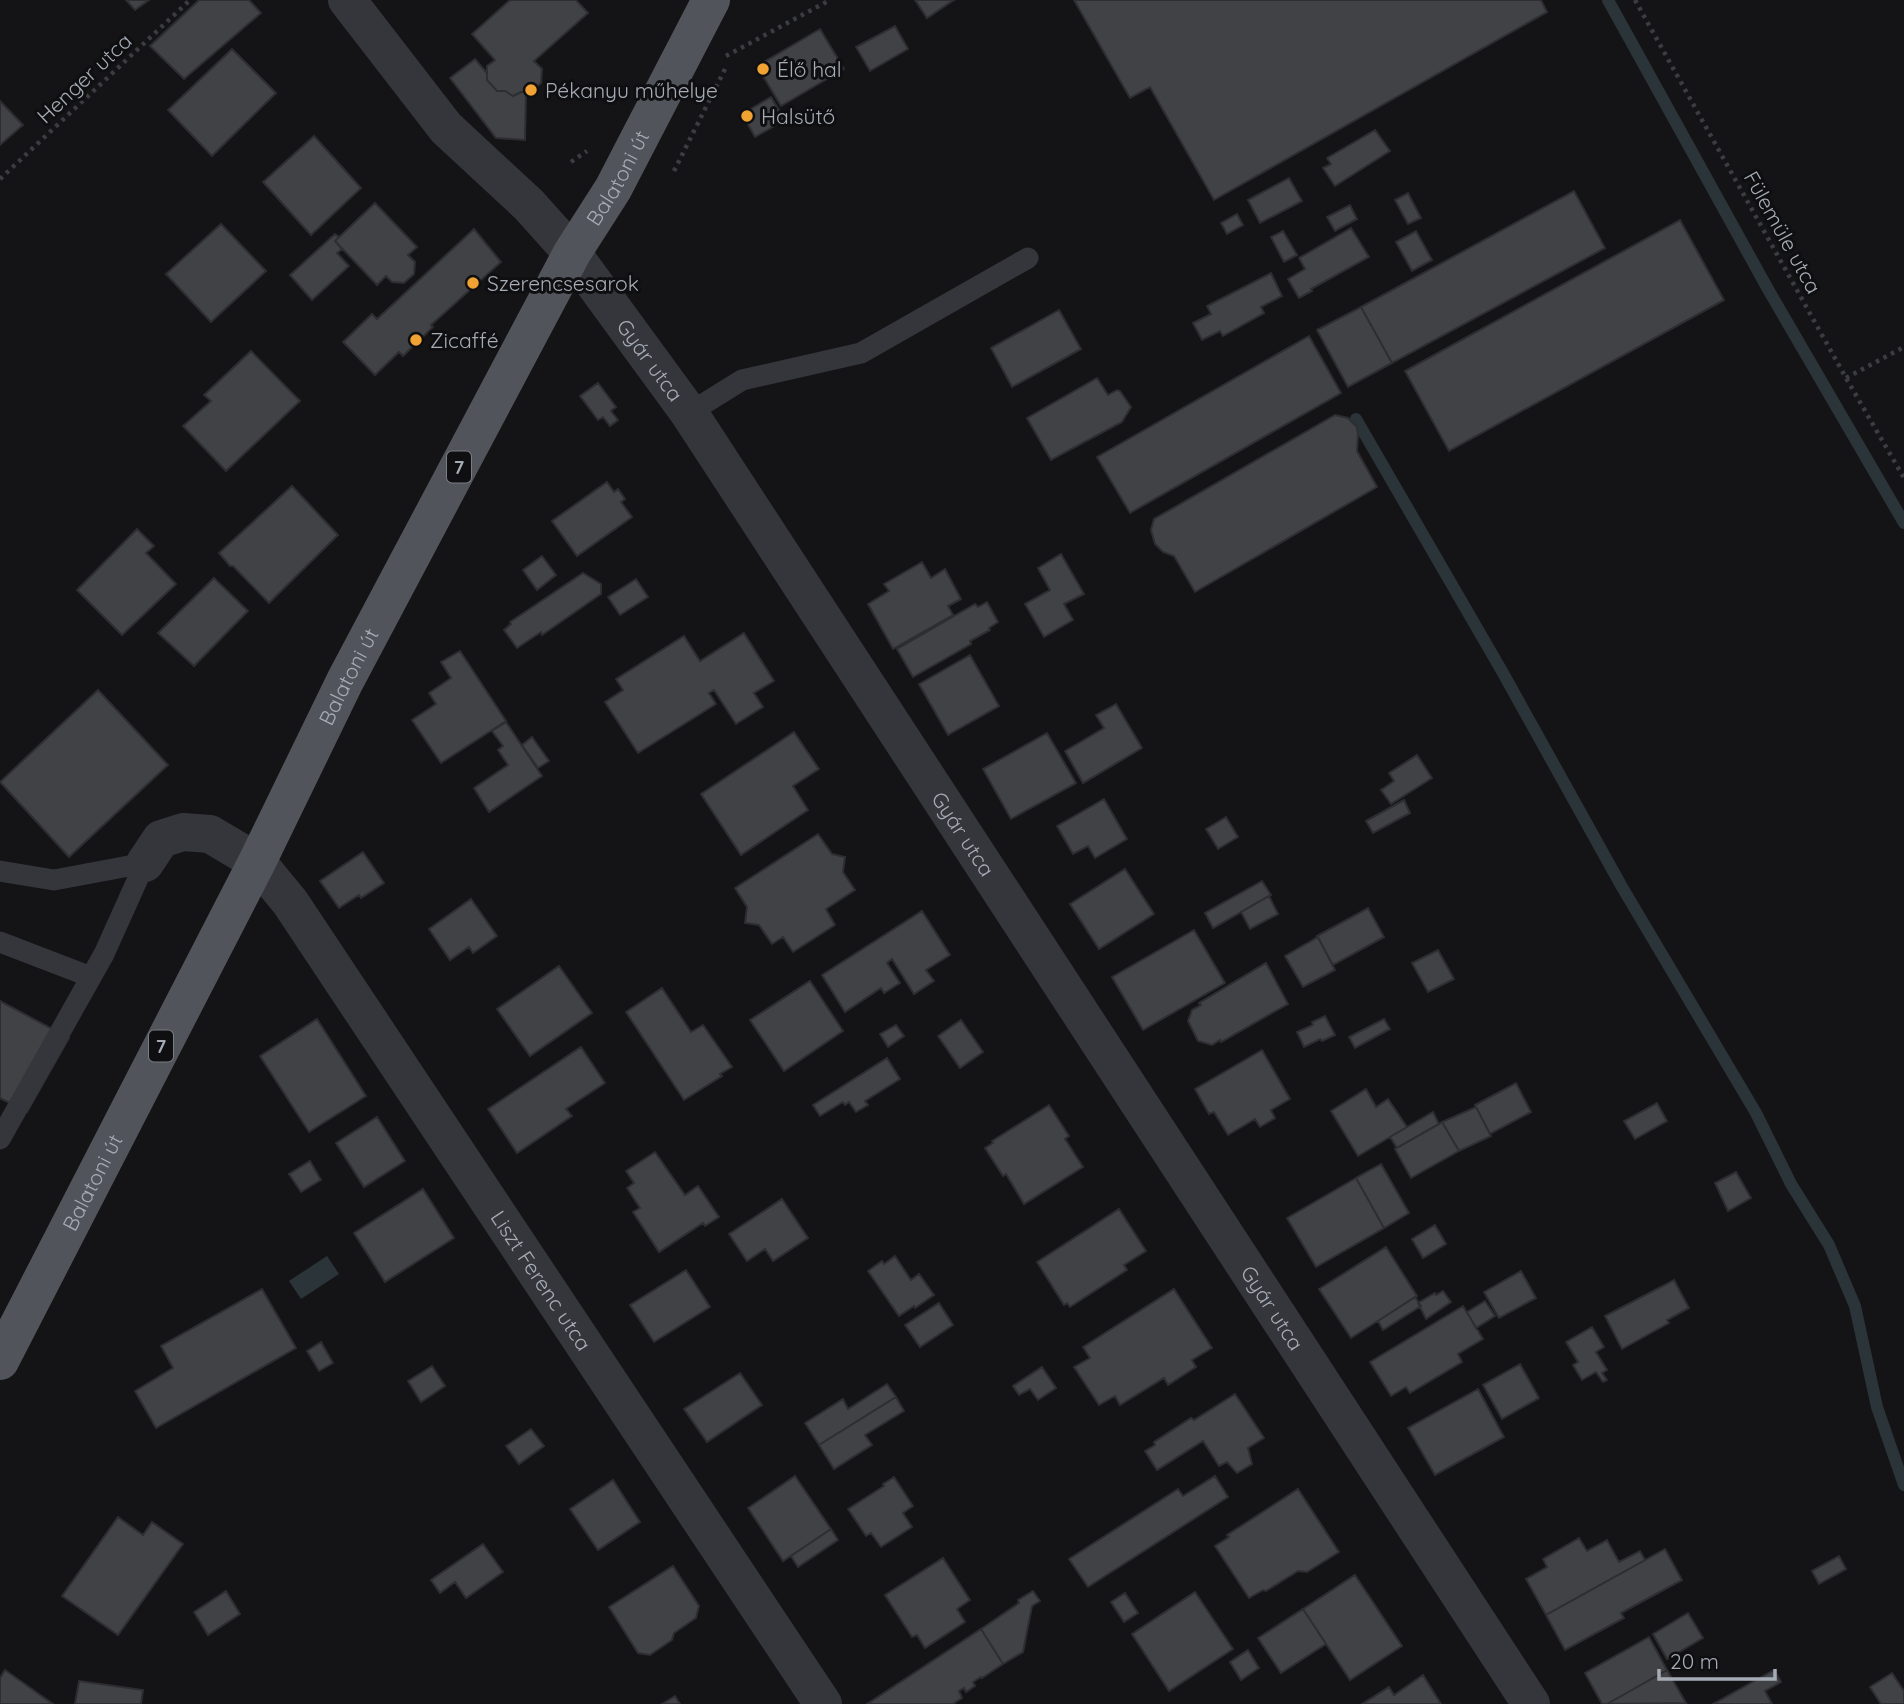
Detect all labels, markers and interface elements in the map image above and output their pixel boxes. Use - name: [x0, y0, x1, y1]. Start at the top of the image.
- street label: Henger utca: [31, 28, 137, 128]
- place label: Élő hal: [777, 56, 842, 82]
- marker: Élő hal: [755, 61, 771, 77]
- place label: Pékanyu műhelye: [545, 77, 718, 103]
- marker: Pékanyu műhelye: [523, 82, 539, 98]
- place label: Halsütő: [761, 103, 835, 129]
- marker: Halsütő: [739, 108, 755, 124]
- street label: Balatoni út: [580, 126, 654, 230]
- street label: Fülemüle utca: [1739, 166, 1827, 298]
- place label: Szerencsesarok: [487, 270, 639, 296]
- marker: Szerencsesarok: [465, 275, 481, 291]
- street label: Gyár utca: [611, 314, 689, 406]
- place label: Zicaffé: [430, 327, 499, 353]
- marker: Zicaffé: [408, 332, 424, 348]
- road number: 7: [447, 452, 471, 482]
- street label: Balatoni út: [313, 624, 384, 729]
- street label: Gyár utca: [926, 787, 1000, 881]
- road number: 7: [149, 1030, 173, 1062]
- street label: Balatoni út: [56, 1130, 128, 1235]
- street label: Liszt Ferenc utca: [486, 1205, 597, 1355]
- street label: Gyár utca: [1236, 1261, 1310, 1355]
- scale bar: [1659, 1638, 1774, 1682]
- text: 20 m: [1670, 1648, 1719, 1674]

